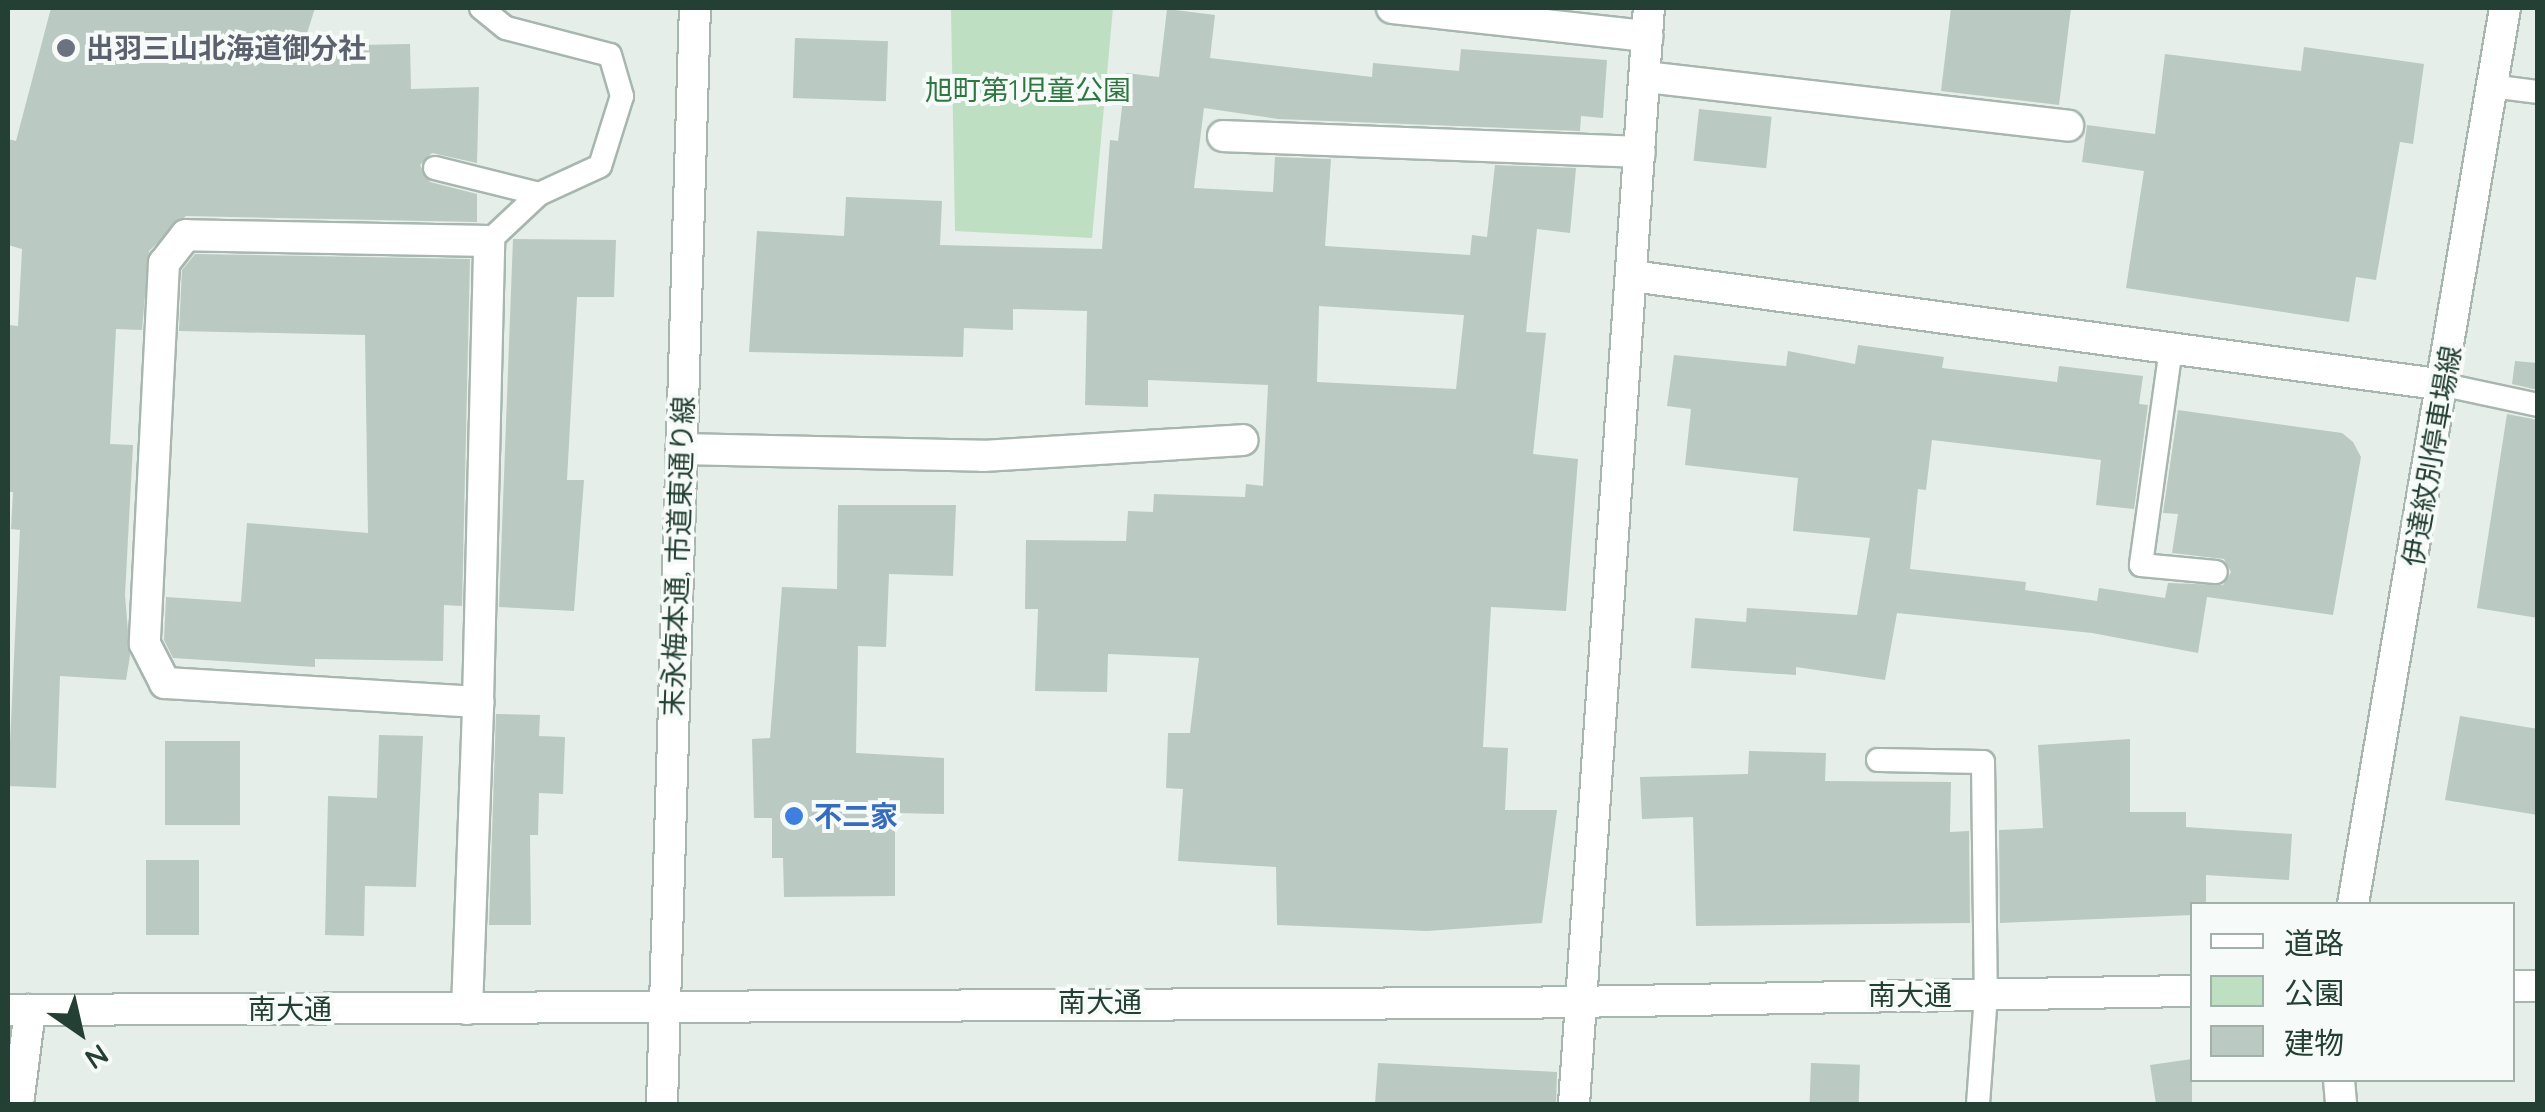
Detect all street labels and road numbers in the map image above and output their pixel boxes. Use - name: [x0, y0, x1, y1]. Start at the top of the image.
- street label: 伊達紋別停車場線: [2396, 343, 2468, 569]
- street label: 末永梅本通, 市道東通り線: [656, 395, 700, 717]
- street label: 南大通: [1868, 978, 1952, 1012]
- street label: 南大通: [1058, 985, 1142, 1019]
- street label: 南大通: [248, 992, 332, 1026]

